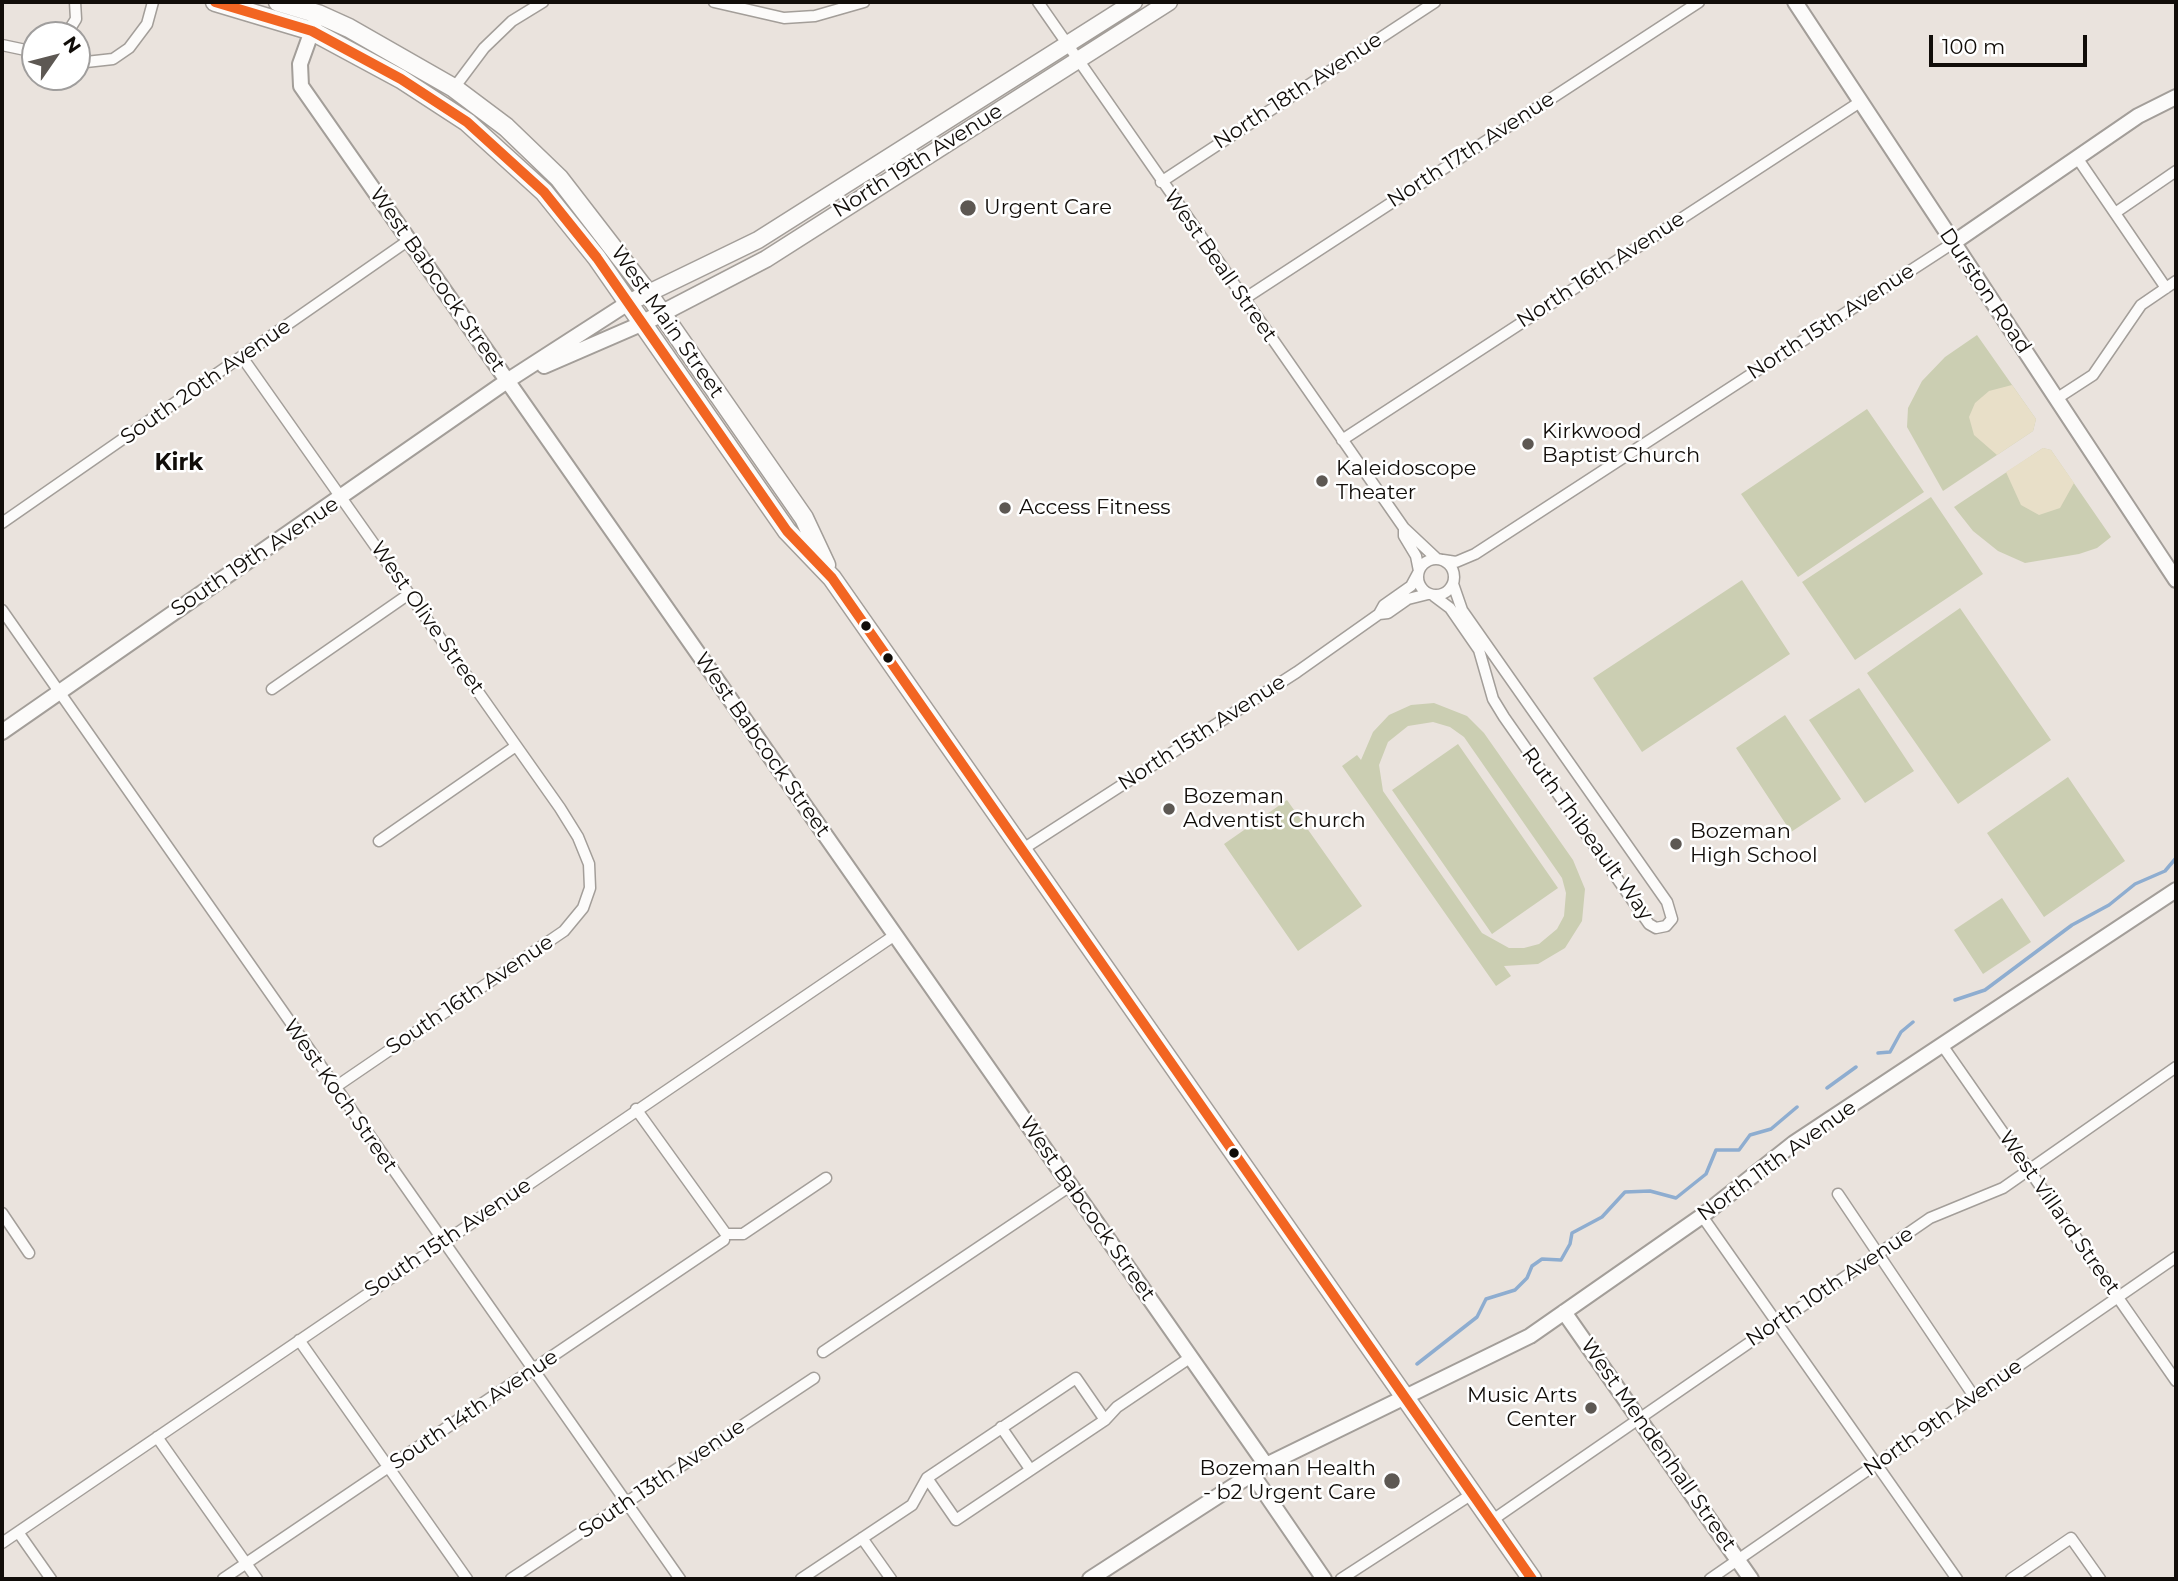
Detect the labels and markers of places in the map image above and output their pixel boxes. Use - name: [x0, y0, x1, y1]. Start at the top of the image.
- place label: Urgent Care: [984, 195, 1112, 221]
- marker: Urgent Care: [958, 198, 978, 218]
- place label: Kirkwood Baptist Church: [1542, 419, 1700, 469]
- marker: Kirkwood Baptist Church: [1520, 436, 1536, 452]
- place label: Kaleidoscope Theater: [1336, 456, 1476, 506]
- marker: Kaleidoscope Theater: [1314, 473, 1330, 489]
- place label: Access Fitness: [1019, 495, 1171, 521]
- marker: Access Fitness: [997, 500, 1013, 516]
- unlabelled marker: [859, 619, 873, 633]
- unlabelled marker: [881, 651, 895, 665]
- place label: Bozeman Adventist Church: [1183, 784, 1366, 834]
- marker: Bozeman Adventist Church: [1161, 801, 1177, 817]
- place label: Bozeman High School: [1690, 819, 1818, 869]
- marker: Bozeman High School: [1668, 836, 1684, 852]
- unlabelled marker: [1227, 1146, 1241, 1160]
- place label: Music Arts Center: [1467, 1383, 1577, 1433]
- marker: Music Arts Center: [1583, 1400, 1599, 1416]
- place label: Bozeman Health - b2 Urgent Care: [1200, 1456, 1376, 1506]
- marker: Bozeman Health - b2 Urgent Care: [1382, 1471, 1402, 1491]

